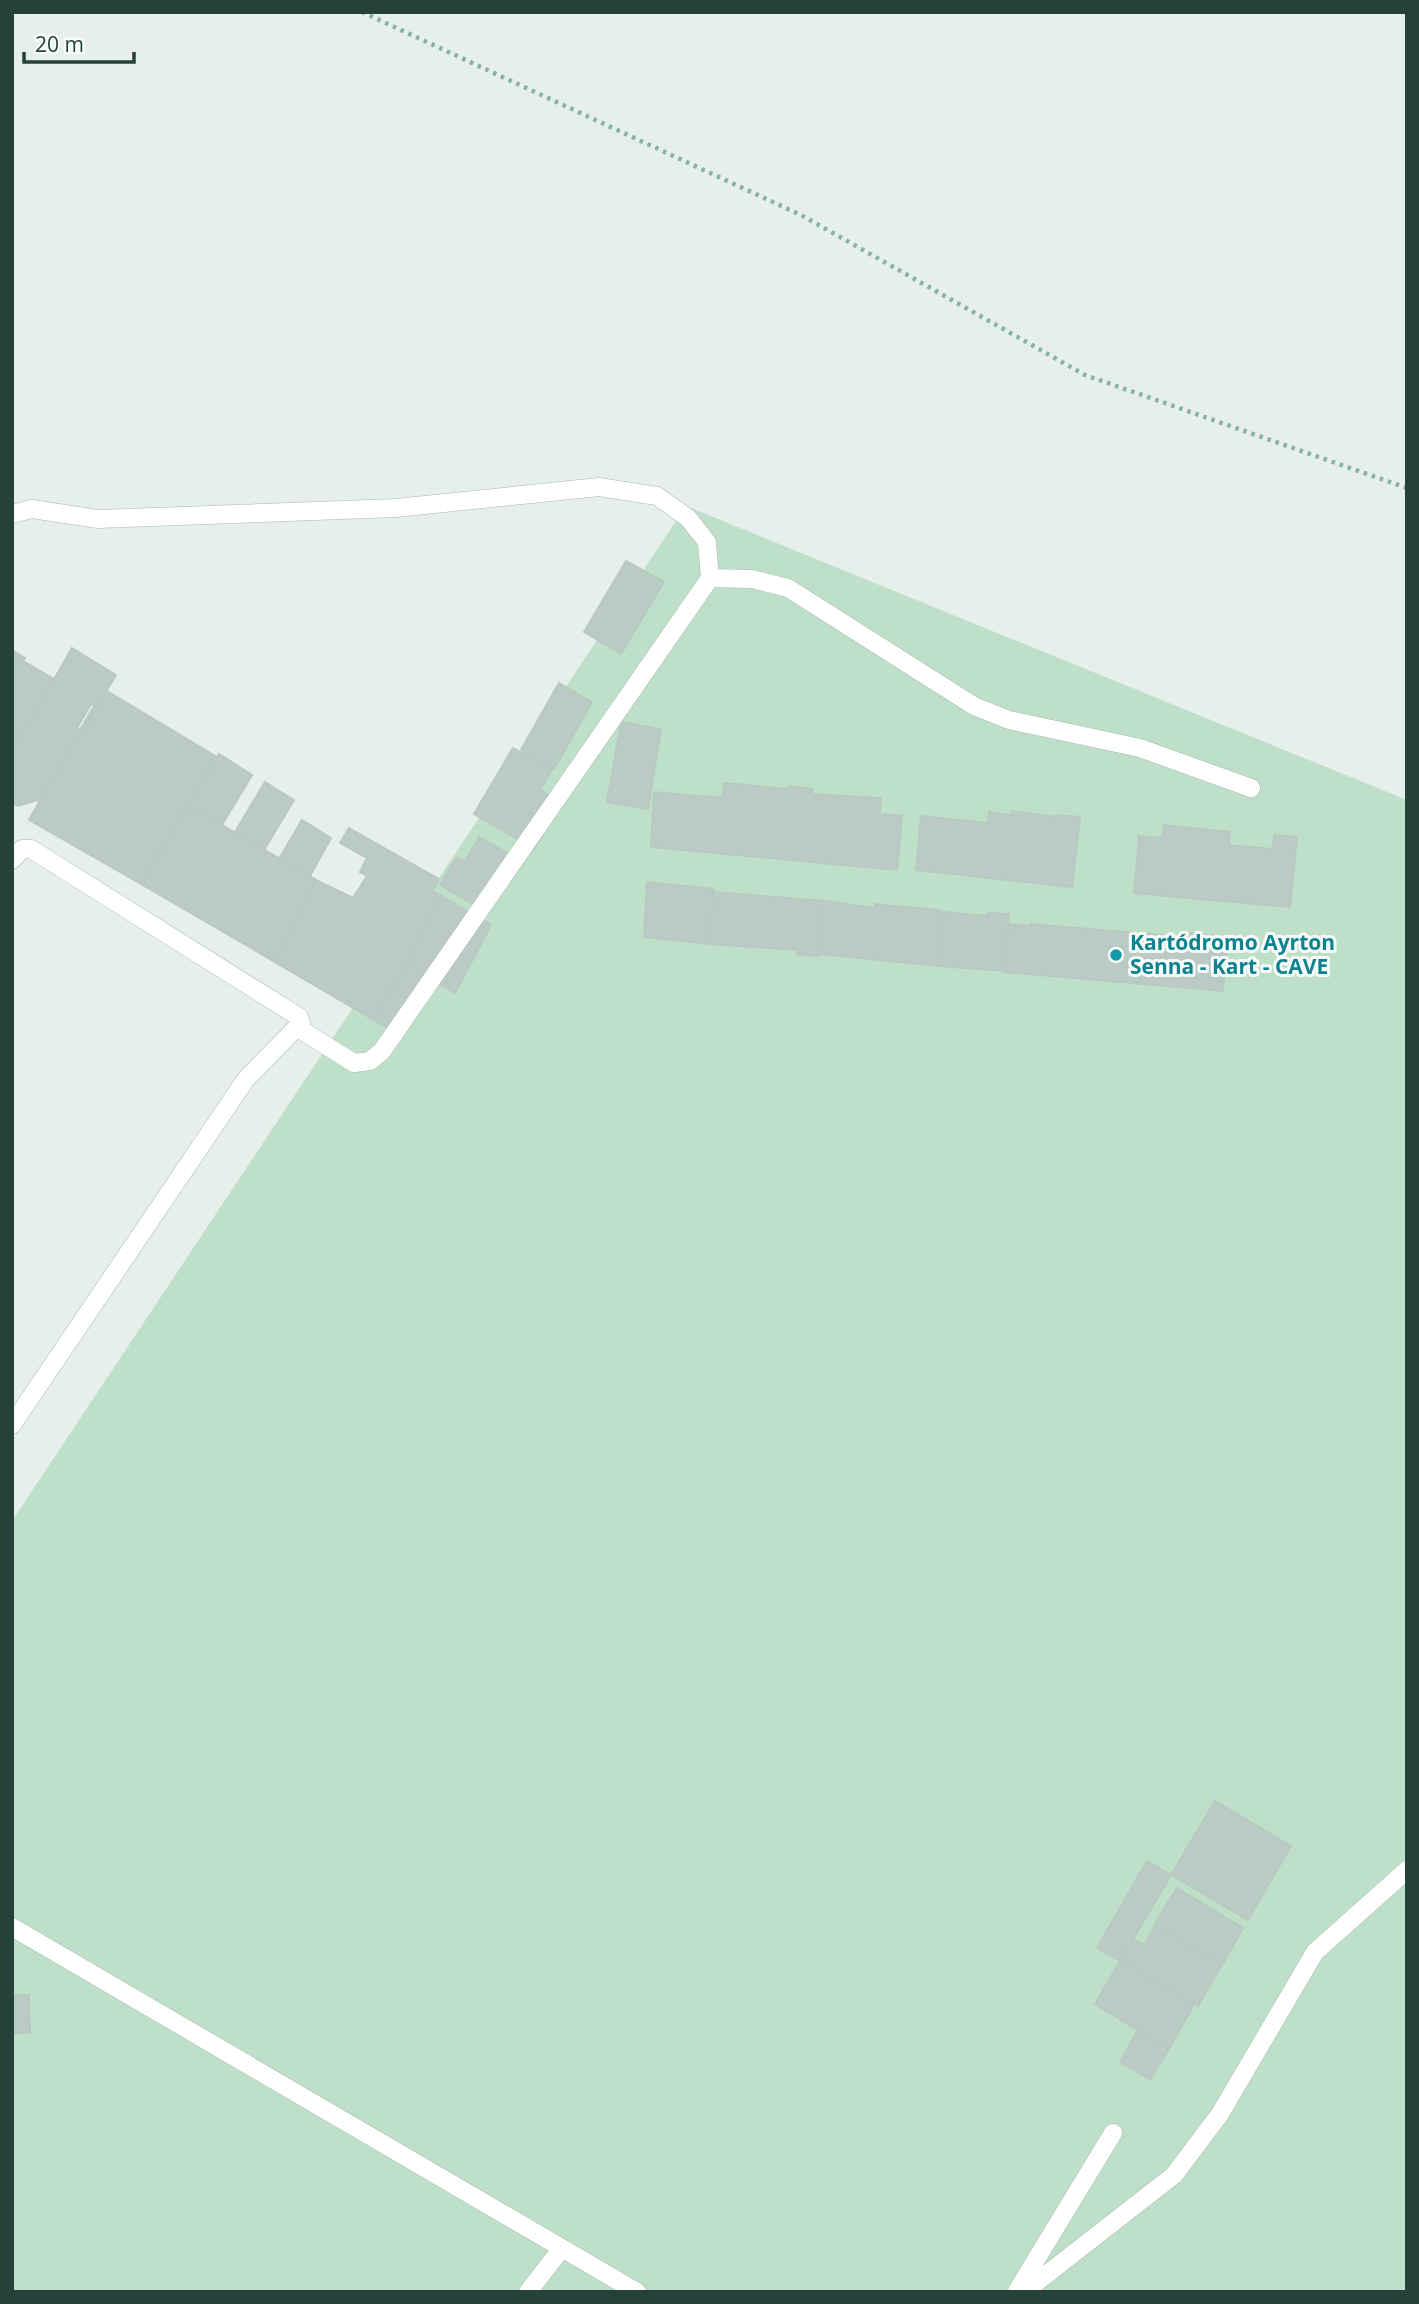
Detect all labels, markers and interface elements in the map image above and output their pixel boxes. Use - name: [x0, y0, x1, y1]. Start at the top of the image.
- scale bar: [24, 21, 135, 65]
- text: 20 m: [35, 30, 84, 58]
- place label: Kartódromo Ayrton Senna - Kart - CAVE: [1130, 928, 1335, 980]
- marker: Kartódromo Ayrton Senna - Kart - CAVE: [1108, 947, 1124, 963]

